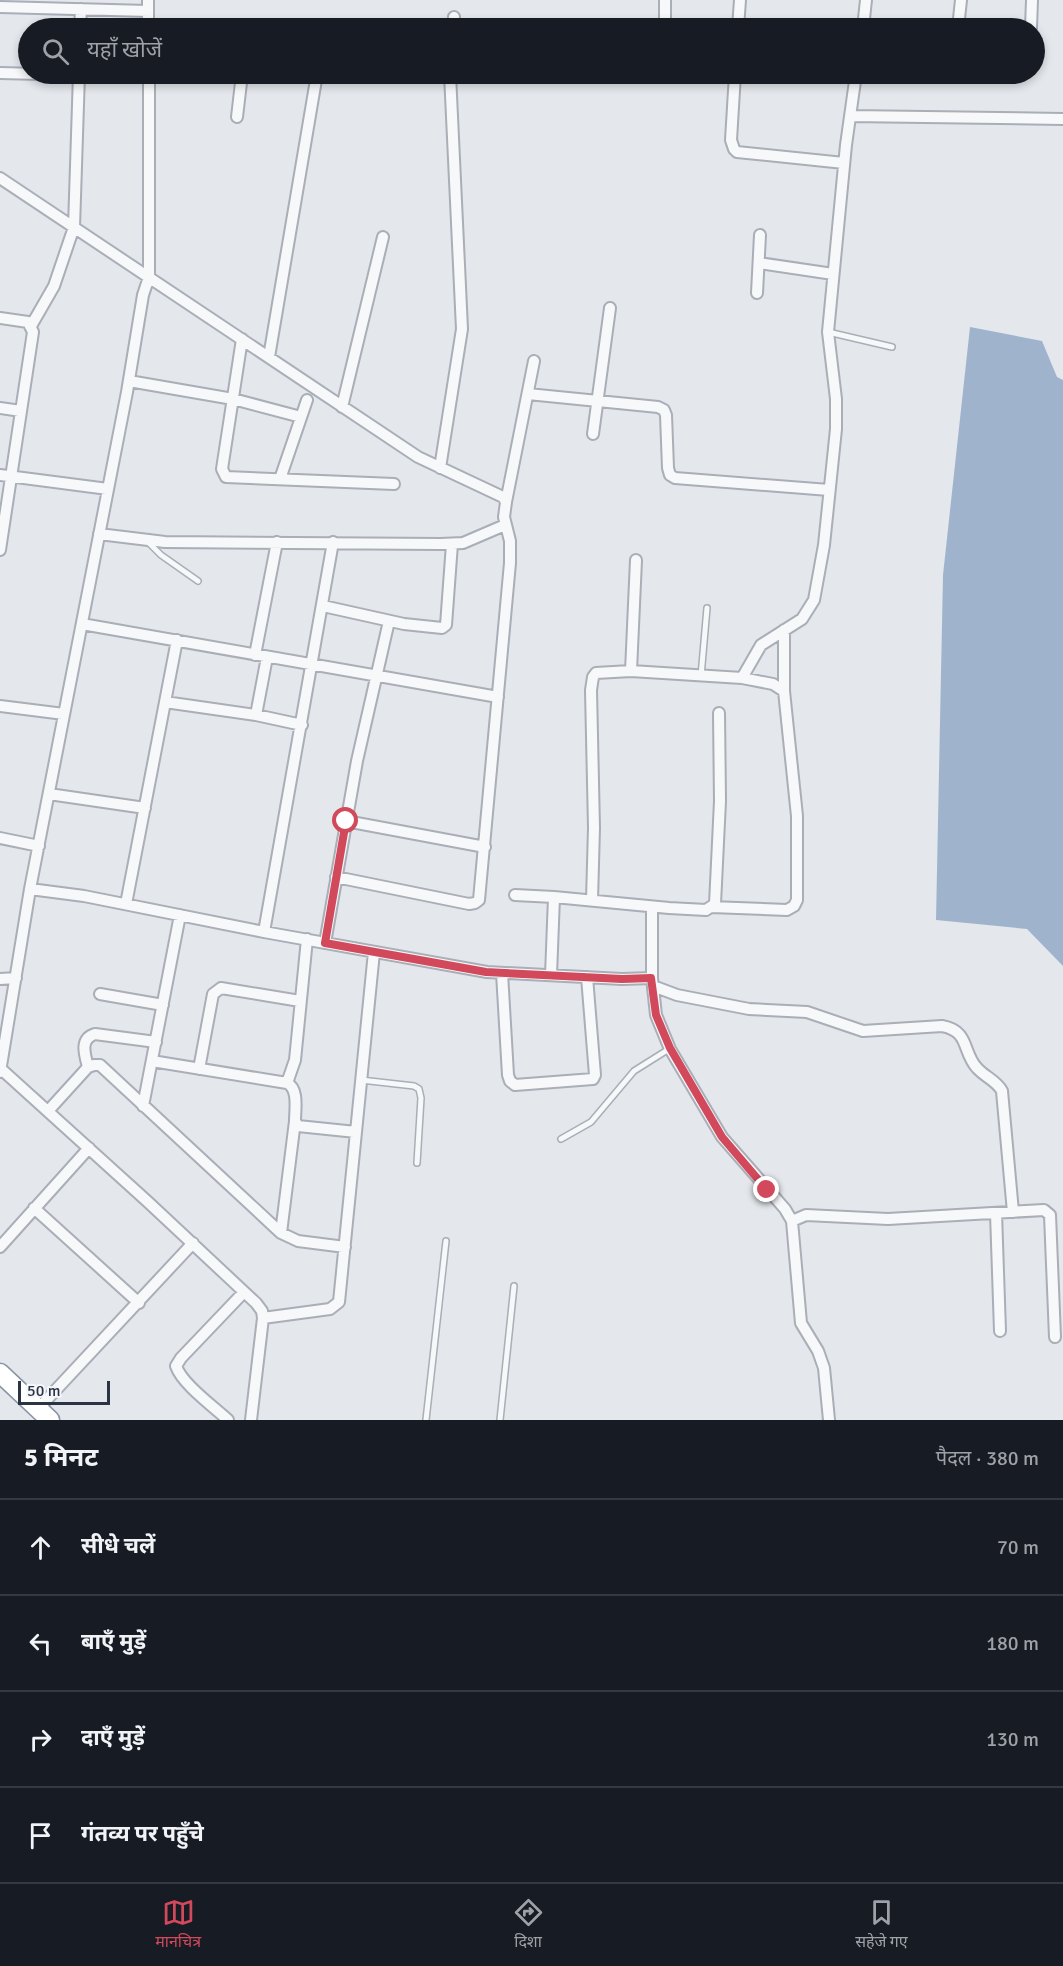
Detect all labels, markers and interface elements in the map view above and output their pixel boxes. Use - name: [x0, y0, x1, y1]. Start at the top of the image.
- search box: [18, 18, 1045, 84]
- icon: search: [39, 35, 72, 68]
- text: यहाँ खोजें: [87, 36, 162, 63]
- route start: [332, 807, 358, 833]
- route end: [753, 1176, 779, 1202]
- scale bar: [18, 1378, 110, 1406]
- text: 50 m: [27, 1381, 61, 1401]
- text: 5 मिनट: [24, 1442, 98, 1474]
- text: पैदल · 380 m: [936, 1446, 1039, 1471]
- icon: ahead: [24, 1531, 57, 1564]
- text: सीधे चलें: [81, 1532, 155, 1559]
- text: 70 m: [997, 1535, 1039, 1560]
- icon: left: [24, 1627, 57, 1660]
- text: बाएँ मुड़ें: [81, 1628, 146, 1655]
- text: 180 m: [986, 1631, 1039, 1656]
- icon: right: [24, 1723, 57, 1756]
- text: दाएँ मुड़ें: [81, 1724, 145, 1751]
- text: 130 m: [986, 1727, 1039, 1752]
- icon: arrive: [24, 1819, 57, 1852]
- text: गंतव्य पर पहुँचे: [81, 1820, 204, 1847]
- tab: मानचित्र: [155, 1896, 201, 1954]
- tab: दिशा: [512, 1896, 545, 1954]
- tab: सहेजे गए: [855, 1896, 908, 1954]

